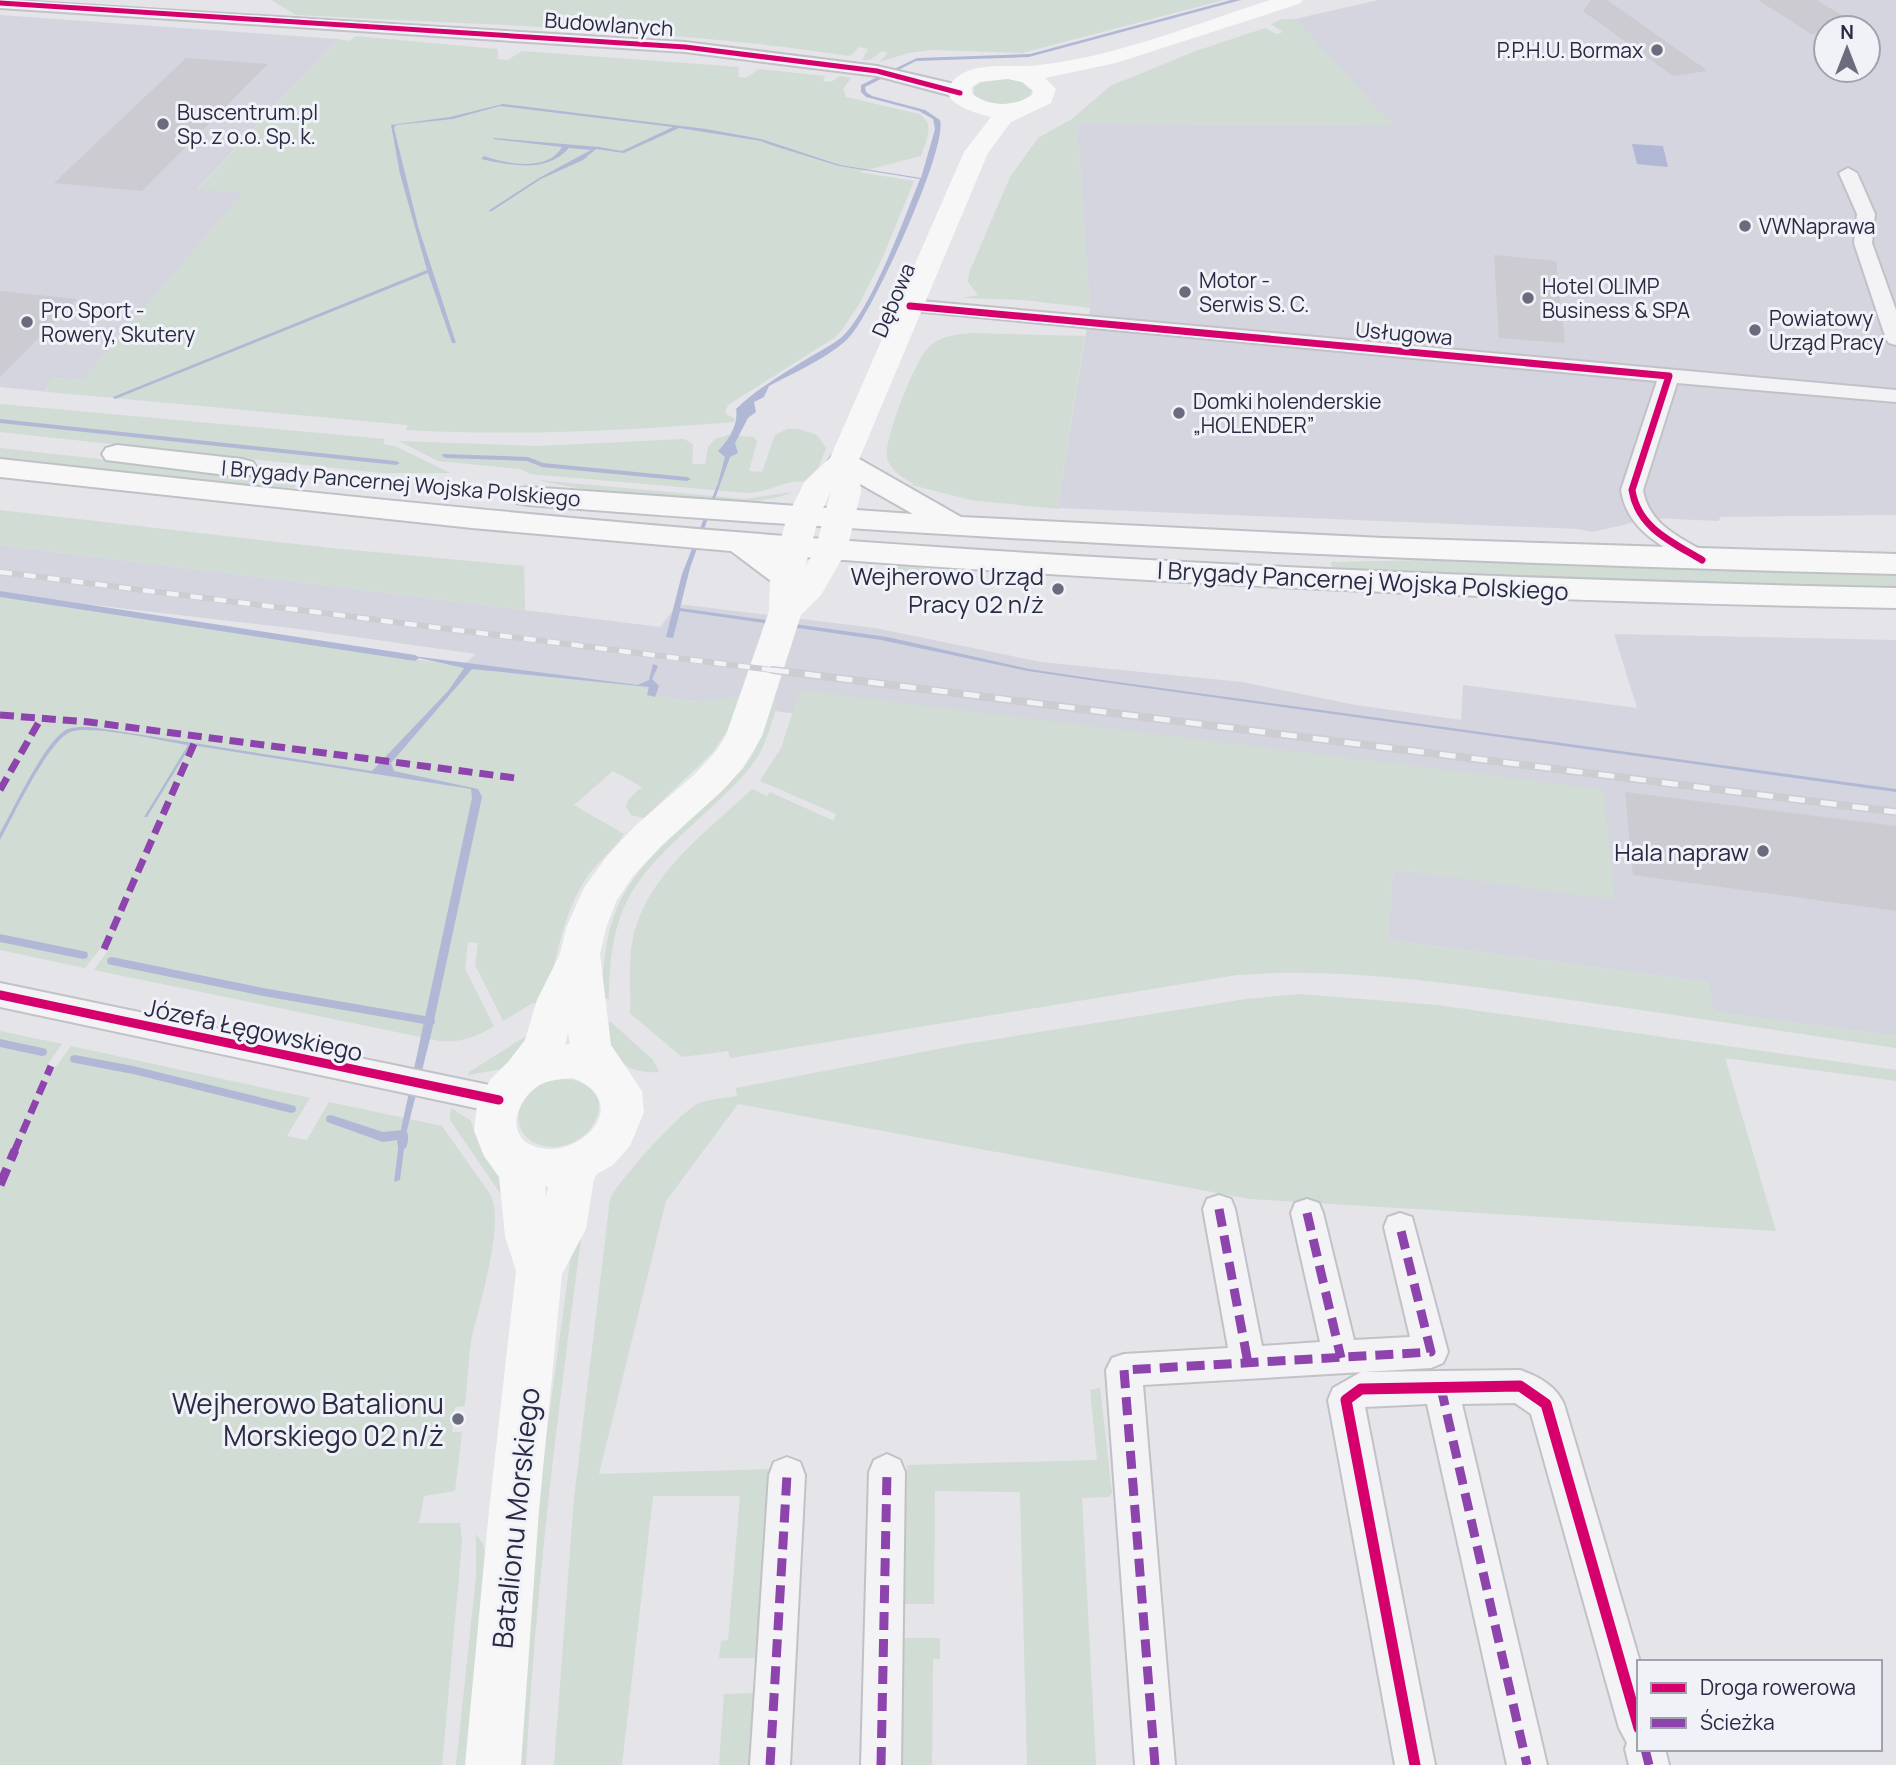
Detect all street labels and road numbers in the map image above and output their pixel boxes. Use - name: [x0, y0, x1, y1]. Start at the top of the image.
- street label: Budowlanych: [544, 6, 674, 42]
- street label: Dębowa: [865, 259, 921, 341]
- street label: Usługowa: [1354, 315, 1454, 351]
- street label: I Brygady Pancernej Wojska Polskiego: [220, 453, 582, 513]
- street label: I Brygady Pancernej Wojska Polskiego: [1156, 553, 1570, 607]
- street label: Józefa Łęgowskiego: [142, 990, 366, 1068]
- street label: Batalionu Morskiego: [482, 1386, 548, 1650]

